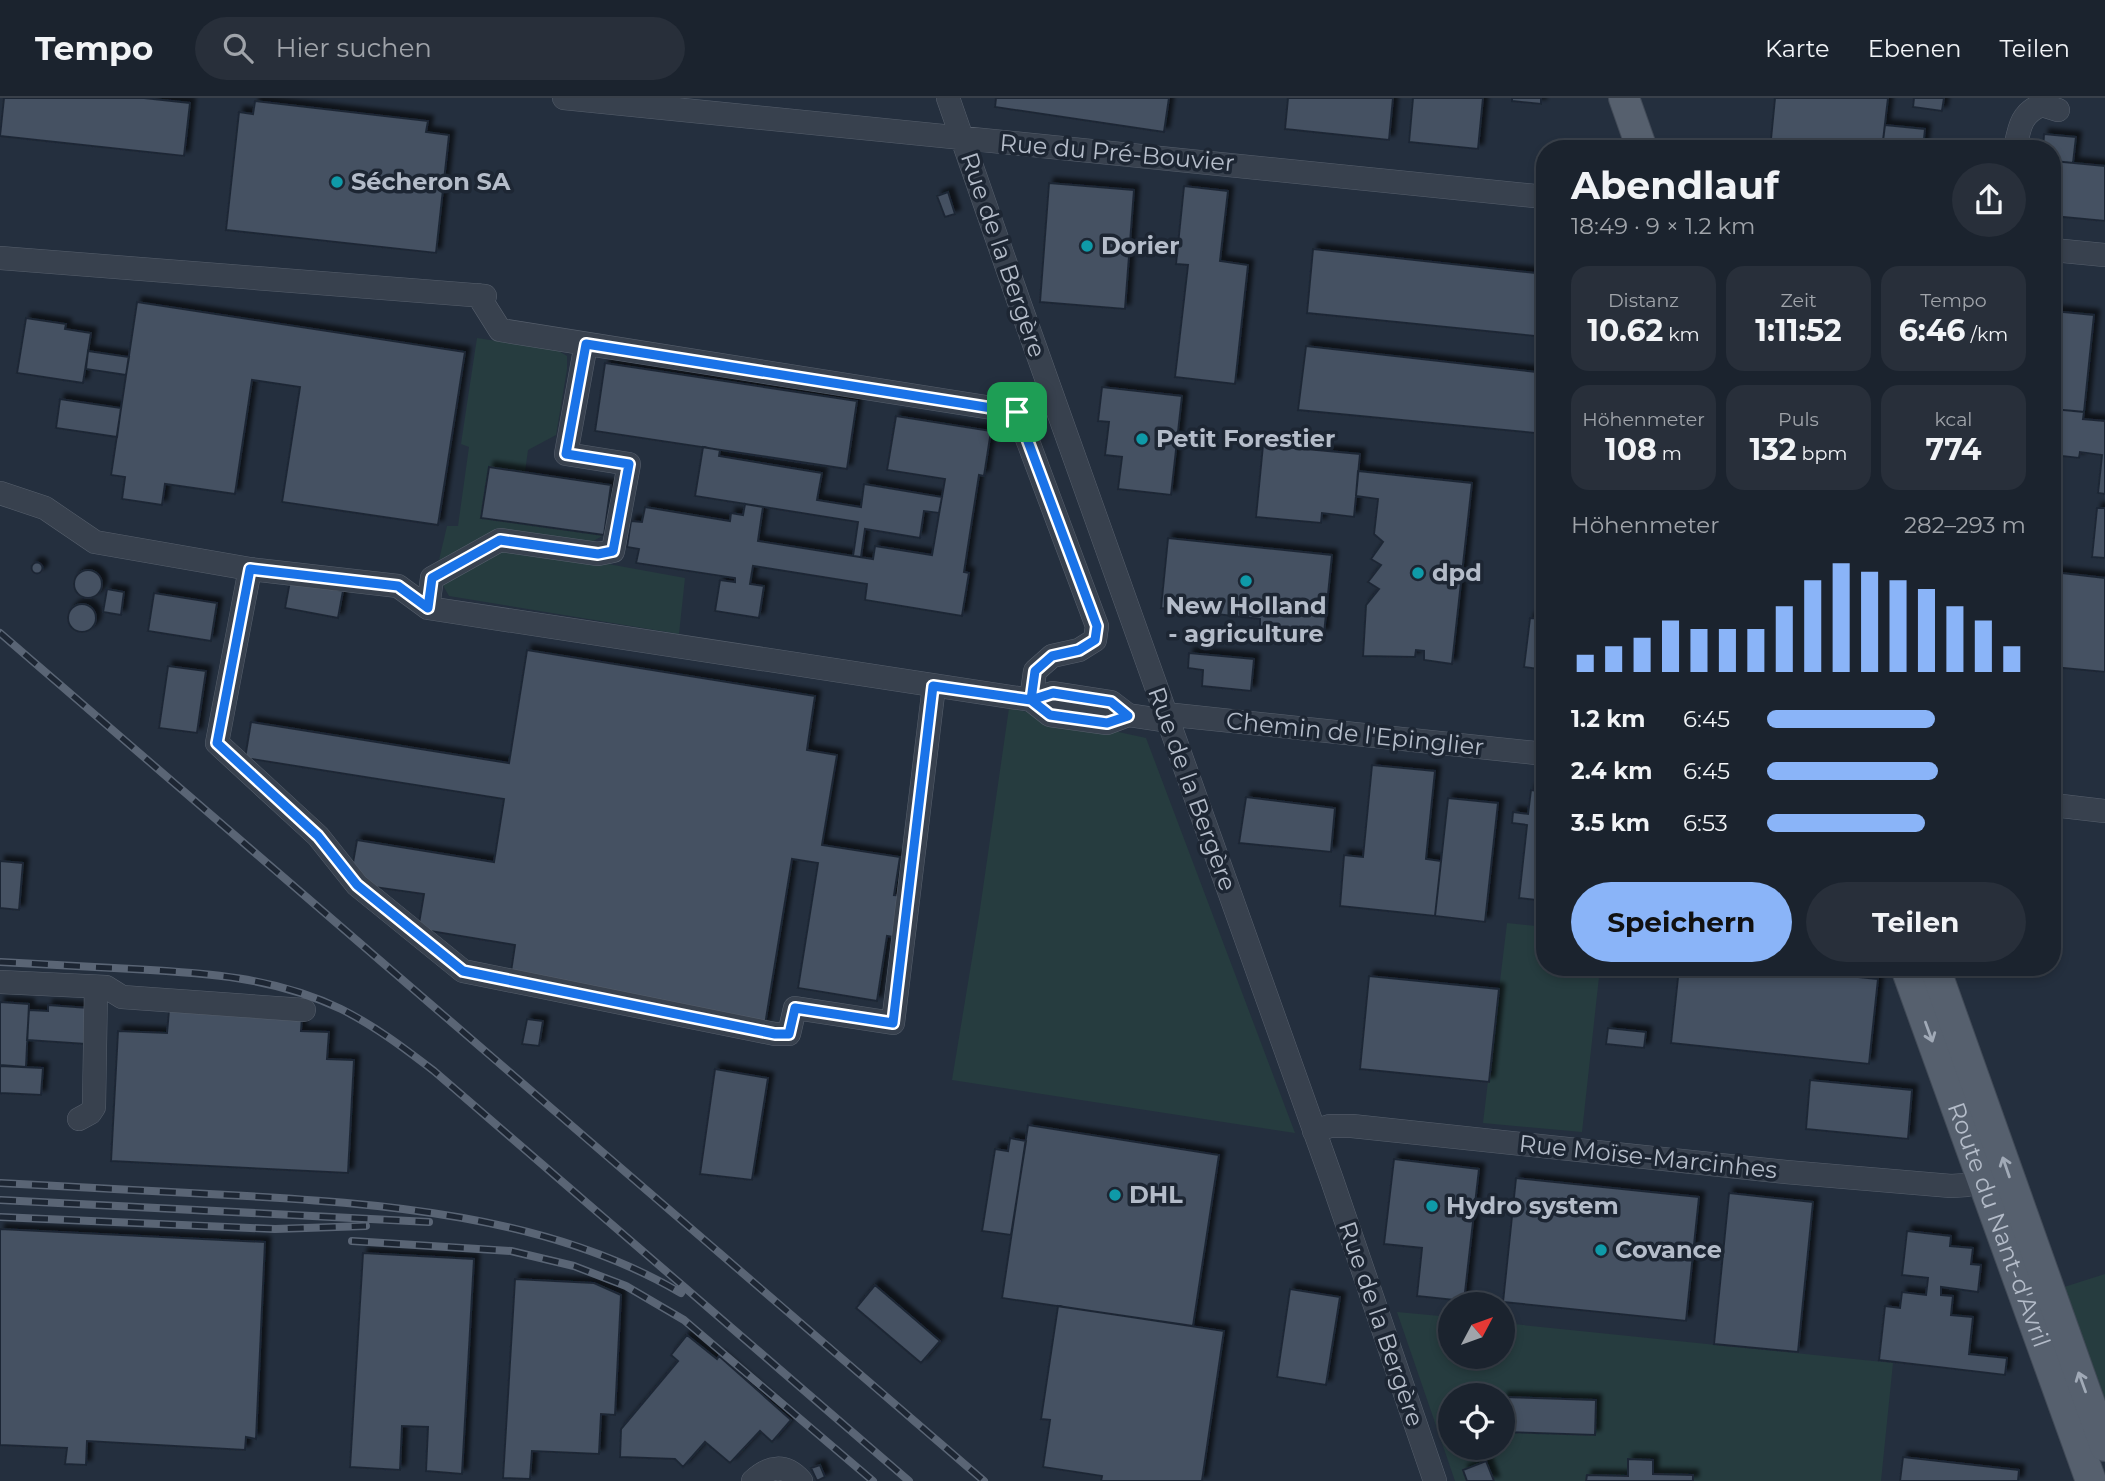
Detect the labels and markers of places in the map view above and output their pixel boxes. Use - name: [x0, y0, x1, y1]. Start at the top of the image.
- place label: Sécheron SA: [351, 167, 511, 196]
- marker: Sécheron SA: [329, 174, 345, 190]
- place label: Dorier: [1101, 231, 1180, 260]
- marker: Dorier: [1079, 238, 1095, 254]
- pin: [987, 382, 1047, 442]
- place label: Petit Forestier: [1156, 424, 1335, 453]
- marker: Petit Forestier: [1134, 431, 1150, 447]
- place label: dpd: [1432, 558, 1482, 587]
- marker: dpd: [1410, 565, 1426, 581]
- marker: New Holland - agriculture: [1238, 573, 1254, 589]
- place label: New Holland - agriculture: [1165, 591, 1327, 648]
- place label: DHL: [1129, 1180, 1183, 1209]
- marker: DHL: [1107, 1187, 1123, 1203]
- place label: Hydro system: [1446, 1191, 1619, 1220]
- marker: Hydro system: [1424, 1198, 1440, 1214]
- place label: Covance: [1615, 1235, 1722, 1264]
- marker: Covance: [1593, 1242, 1609, 1258]

